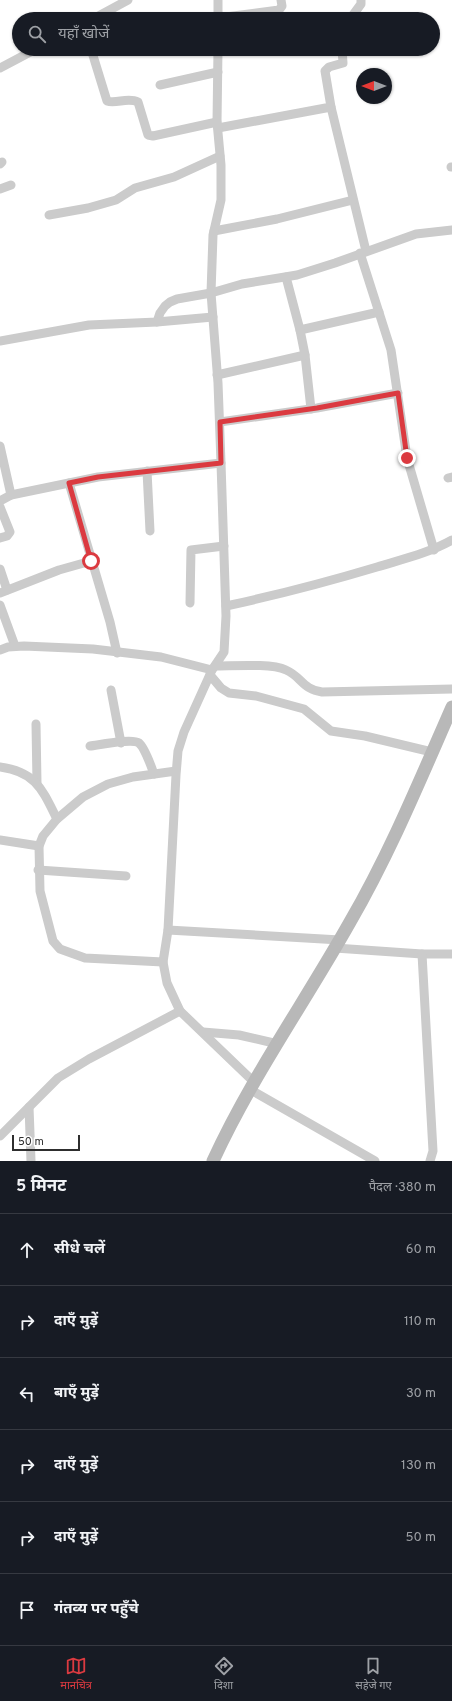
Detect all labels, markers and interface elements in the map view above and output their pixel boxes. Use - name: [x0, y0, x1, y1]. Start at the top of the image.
- search box: [12, 12, 440, 56]
- icon: search: [26, 23, 48, 45]
- text: यहाँ खोजें: [58, 25, 109, 44]
- north arrow: [356, 68, 392, 104]
- route end: [398, 449, 416, 467]
- route start: [82, 552, 100, 570]
- scale bar: [12, 1133, 80, 1152]
- text: 50 m: [18, 1135, 44, 1149]
- text: 5 मिनट: [16, 1176, 66, 1198]
- text: पैदल · 380 m: [369, 1180, 436, 1196]
- icon: ahead: [16, 1239, 38, 1261]
- text: सीधे चलें: [54, 1240, 105, 1259]
- text: 60 m: [406, 1242, 436, 1258]
- icon: right: [16, 1311, 38, 1333]
- text: दाएँ मुड़ें: [54, 1312, 98, 1331]
- text: 110 m: [404, 1314, 436, 1330]
- icon: left: [16, 1383, 38, 1405]
- text: बाएँ मुड़ें: [54, 1384, 99, 1403]
- text: 30 m: [406, 1386, 436, 1402]
- icon: right: [16, 1455, 38, 1477]
- text: दाएँ मुड़ें: [54, 1456, 98, 1475]
- text: 130 m: [401, 1458, 436, 1474]
- icon: right: [16, 1527, 38, 1549]
- text: दाएँ मुड़ें: [54, 1528, 98, 1547]
- text: 50 m: [406, 1530, 436, 1546]
- icon: arrive: [16, 1599, 38, 1621]
- text: गंतव्य पर पहुँचे: [54, 1600, 139, 1619]
- tab: मानचित्र: [60, 1655, 92, 1693]
- tab: दिशा: [213, 1655, 235, 1693]
- tab: सहेजे गए: [355, 1655, 392, 1693]

